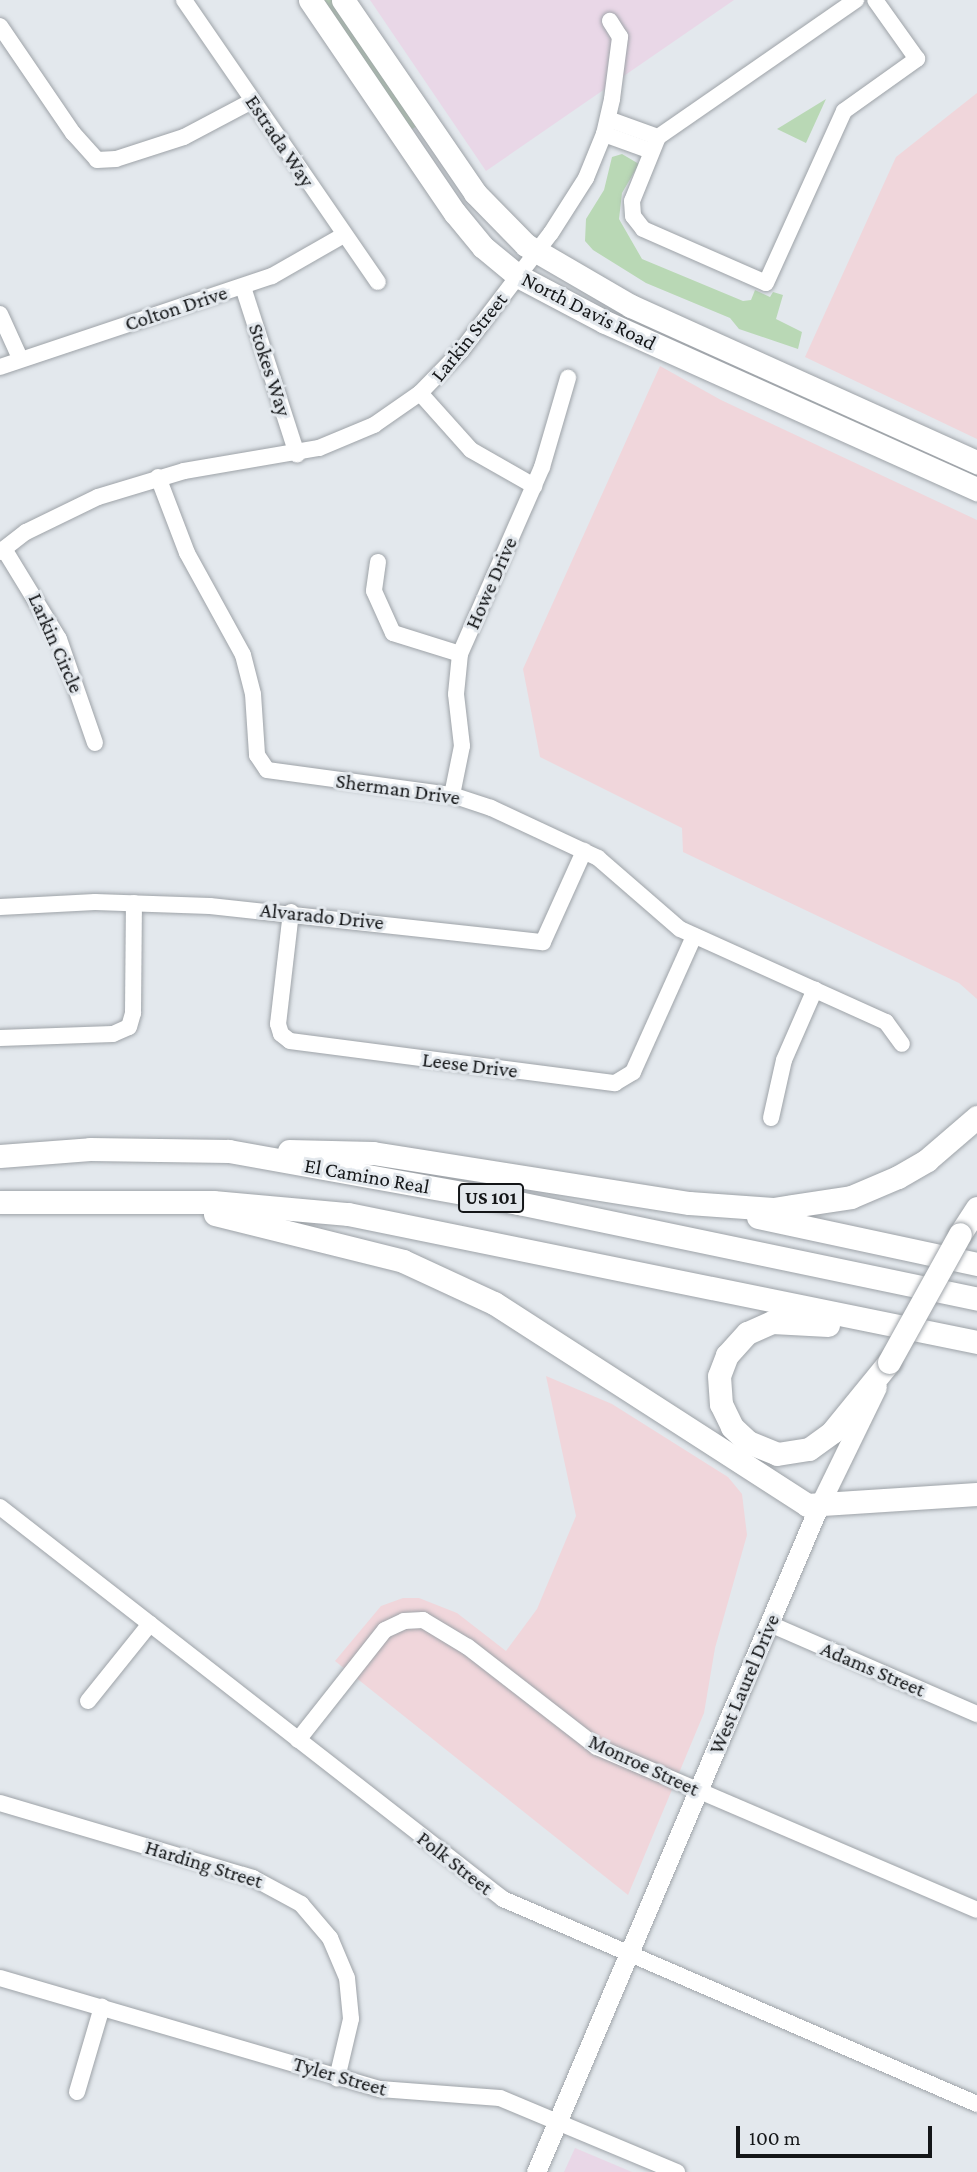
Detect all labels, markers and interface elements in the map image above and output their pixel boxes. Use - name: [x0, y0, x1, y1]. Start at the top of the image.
- street label: Estrada Way: [240, 90, 320, 192]
- street label: North Davis Road: [518, 266, 660, 356]
- street label: Colton Drive: [122, 280, 230, 336]
- street label: Larkin Street: [425, 287, 513, 387]
- street label: Stokes Way: [243, 320, 297, 420]
- street label: Howe Drive: [460, 533, 522, 633]
- street label: Larkin Circle: [23, 589, 89, 697]
- street label: Sherman Drive: [334, 768, 462, 810]
- street label: Alvarado Drive: [259, 897, 385, 935]
- street label: Leese Drive: [421, 1047, 519, 1083]
- street label: El Camino Real: [302, 1153, 432, 1199]
- road number: US 101: [458, 1182, 524, 1214]
- street label: West Laurel Drive: [703, 1610, 785, 1758]
- street label: Adams Street: [817, 1636, 929, 1702]
- street label: Monroe Street: [585, 1728, 703, 1802]
- street label: Polk Street: [412, 1826, 498, 1900]
- street label: Harding Street: [142, 1834, 266, 1894]
- street label: Tyler Street: [290, 2051, 390, 2101]
- scale bar: [739, 2112, 935, 2156]
- text: 100 m: [749, 2126, 801, 2150]

